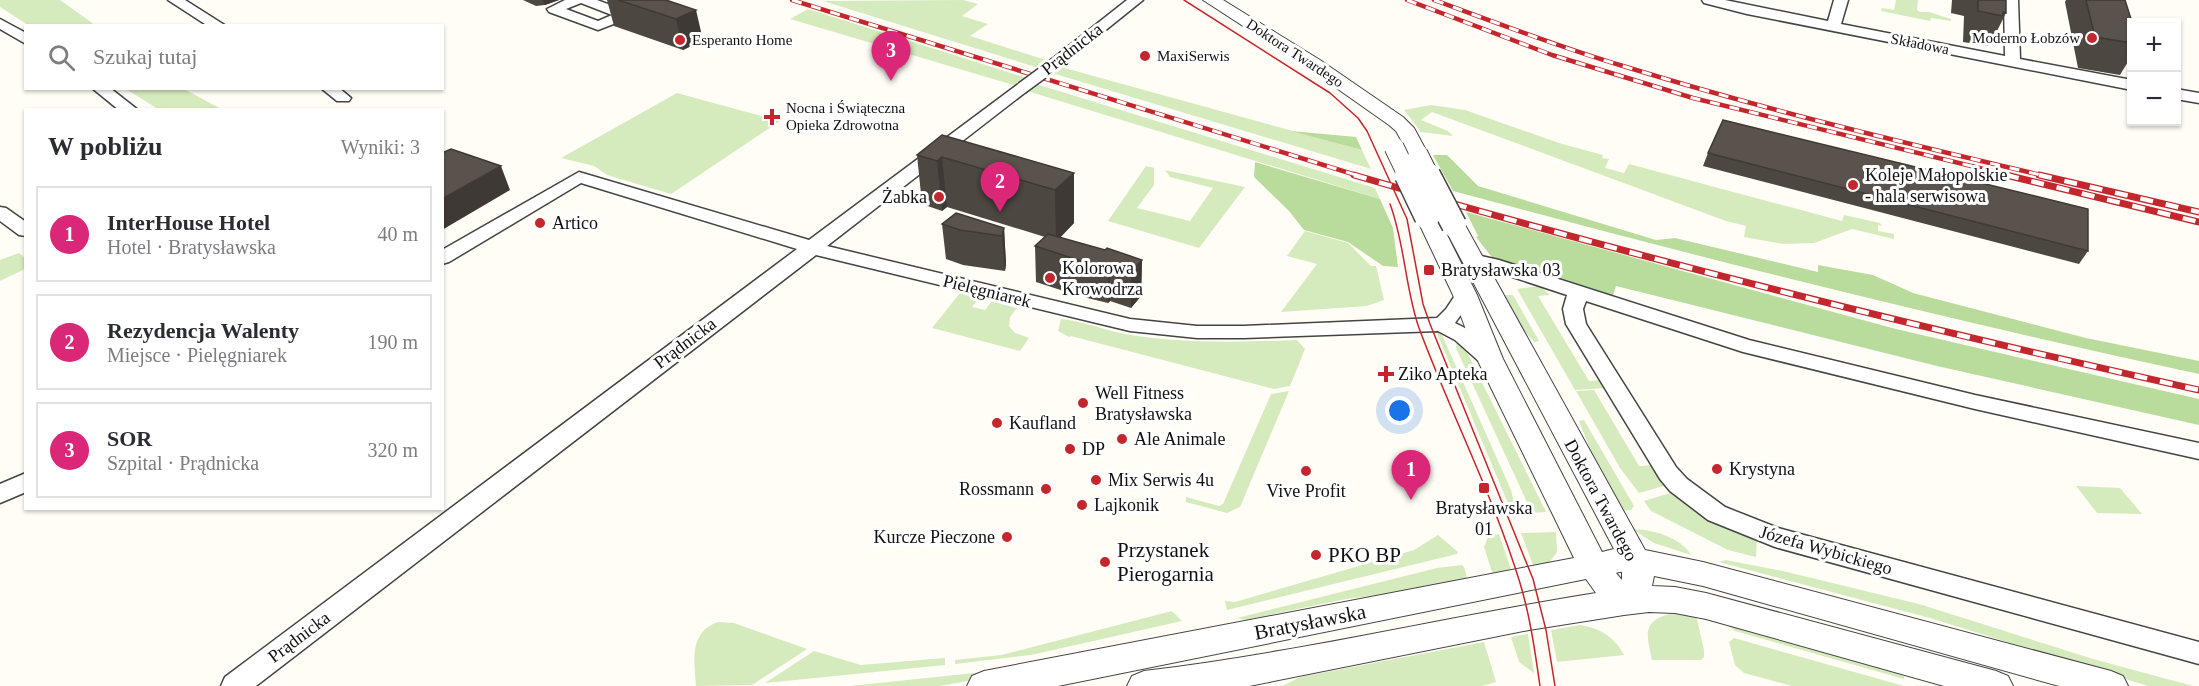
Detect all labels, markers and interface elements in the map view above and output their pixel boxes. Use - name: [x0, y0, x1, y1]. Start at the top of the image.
- street label: Doktora Twardego: [1244, 16, 1346, 90]
- map controls: [2127, 18, 2181, 126]
- button: +: [2127, 18, 2181, 72]
- street label: Prądnicka: [1037, 19, 1107, 79]
- search box: [24, 24, 444, 90]
- place label: Moderno Łobzów: [1972, 30, 2080, 46]
- street label: Składowa: [1889, 31, 1951, 58]
- marker: Moderno Łobzów: [2085, 31, 2099, 45]
- place label: Esperanto Home: [692, 32, 793, 48]
- pin: 3: [872, 32, 910, 81]
- marker: Esperanto Home: [673, 33, 687, 47]
- icon: search: [45, 41, 78, 74]
- text: Szukaj tutaj: [93, 44, 197, 69]
- place label: MaxiSerwis: [1157, 48, 1230, 64]
- marker: MaxiSerwis: [1138, 49, 1152, 63]
- button: −: [2127, 72, 2181, 126]
- place label: Nocna i Świąteczna Opieka Zdrowotna: [786, 100, 905, 133]
- marker: Nocna i Świąteczna Opieka Zdrowotna: [763, 108, 781, 126]
- text: W pobliżu: [48, 132, 162, 161]
- text: Wyniki: 3: [341, 136, 420, 158]
- pin: 2: [980, 162, 1020, 212]
- place label: Koleje Małopolskie - hala serwisowa: [1865, 165, 2007, 206]
- marker: Koleje Małopolskie - hala serwisowa: [1846, 178, 1860, 192]
- place label: Żabka: [882, 187, 927, 207]
- marker: Żabka: [932, 190, 946, 204]
- text: InterHouse Hotel: [107, 210, 270, 235]
- place label: Artico: [552, 213, 598, 233]
- marker: Artico: [533, 216, 547, 230]
- text: 1: [65, 223, 75, 245]
- text: 40 m: [377, 223, 418, 245]
- text: Hotel · Bratysławska: [107, 236, 276, 258]
- place label: Kolorowa Krowodrza: [1062, 258, 1143, 299]
- place label: Bratysławska 03: [1441, 260, 1560, 280]
- marker: Bratysławska 03: [1422, 263, 1436, 277]
- street label: Pielęgniarek: [941, 270, 1033, 312]
- marker: Kolorowa Krowodrza: [1043, 271, 1057, 285]
- street label: Prądnicka: [650, 313, 720, 373]
- text: Rezydencja Walenty: [107, 318, 299, 343]
- text: 2: [65, 331, 75, 353]
- text: 190 m: [367, 331, 418, 353]
- text: Miejsce · Pielęgniarek: [107, 344, 287, 366]
- place label: Ziko Apteka: [1398, 364, 1487, 384]
- marker: Ziko Apteka: [1379, 367, 1393, 381]
- place label: Well Fitness Bratysławska: [1095, 383, 1192, 424]
- marker: Well Fitness Bratysławska: [1076, 396, 1090, 410]
- your location: [1385, 396, 1414, 425]
- place label: Kaufland: [1009, 413, 1076, 433]
- marker: Kaufland: [990, 416, 1004, 430]
- text: SOR: [107, 426, 152, 451]
- place label: Ale Animale: [1134, 429, 1225, 449]
- marker: Ale Animale: [1115, 432, 1129, 446]
- street label: Doktora Twardego: [1561, 436, 1641, 564]
- text: 3: [65, 439, 75, 461]
- text: 320 m: [367, 439, 418, 461]
- place label: DP: [1082, 439, 1105, 459]
- marker: DP: [1063, 442, 1077, 456]
- pin: 1: [1392, 450, 1430, 500]
- text: Szpital · Prądnicka: [107, 452, 259, 474]
- place label: Krystyna: [1729, 459, 1795, 479]
- marker: Krystyna: [1710, 462, 1724, 476]
- marker: Vive Profit: [1299, 464, 1313, 478]
- place label: Mix Serwis 4u: [1108, 470, 1214, 490]
- marker: Mix Serwis 4u: [1089, 473, 1103, 487]
- place label: Rossmann: [959, 479, 1034, 499]
- place label: Vive Profit: [1266, 481, 1346, 501]
- marker: Bratysławska 01: [1477, 481, 1491, 495]
- marker: Rossmann: [1039, 482, 1053, 496]
- place label: Lajkonik: [1094, 495, 1159, 515]
- marker: Lajkonik: [1075, 498, 1089, 512]
- place label: Bratysławska 01: [1436, 498, 1532, 539]
- street label: Józefa Wybickiego: [1757, 522, 1895, 578]
- place label: Kurcze Pieczone: [874, 527, 995, 547]
- marker: Kurcze Pieczone: [1000, 530, 1014, 544]
- place label: Przystanek Pierogarnia: [1117, 538, 1214, 586]
- place label: PKO BP: [1328, 543, 1401, 567]
- marker: PKO BP: [1309, 548, 1323, 562]
- marker: Przystanek Pierogarnia: [1098, 555, 1112, 569]
- street label: Bratysławska: [1252, 599, 1368, 645]
- street label: Prądnicka: [264, 607, 334, 667]

